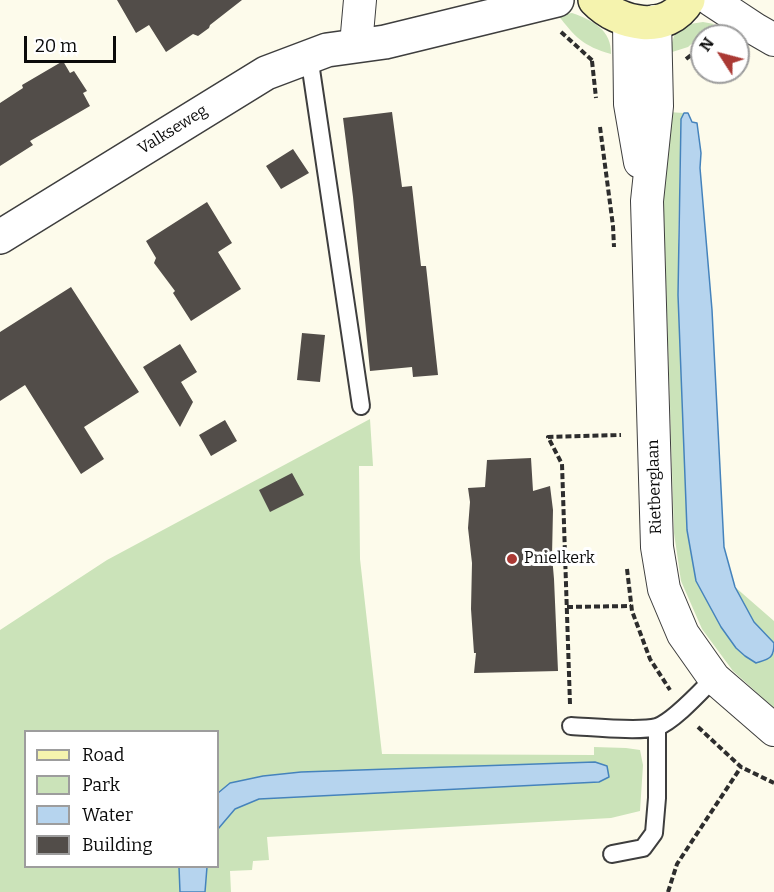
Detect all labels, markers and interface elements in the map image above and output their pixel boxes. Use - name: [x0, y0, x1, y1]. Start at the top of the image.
- scale bar: [27, 24, 118, 62]
- north arrow: [690, 24, 750, 84]
- text: N: [695, 34, 718, 55]
- text: 20 m: [35, 35, 77, 57]
- street label: Valkseweg: [135, 101, 211, 159]
- street label: Rietberglaan: [644, 439, 666, 535]
- place label: Pnielkerk: [524, 549, 595, 569]
- marker: Pnielkerk: [505, 552, 519, 566]
- legend: [24, 730, 219, 868]
- text: Road: [82, 744, 124, 766]
- text: Park: [82, 774, 120, 796]
- text: Water: [82, 804, 133, 826]
- text: Building: [82, 834, 153, 856]

